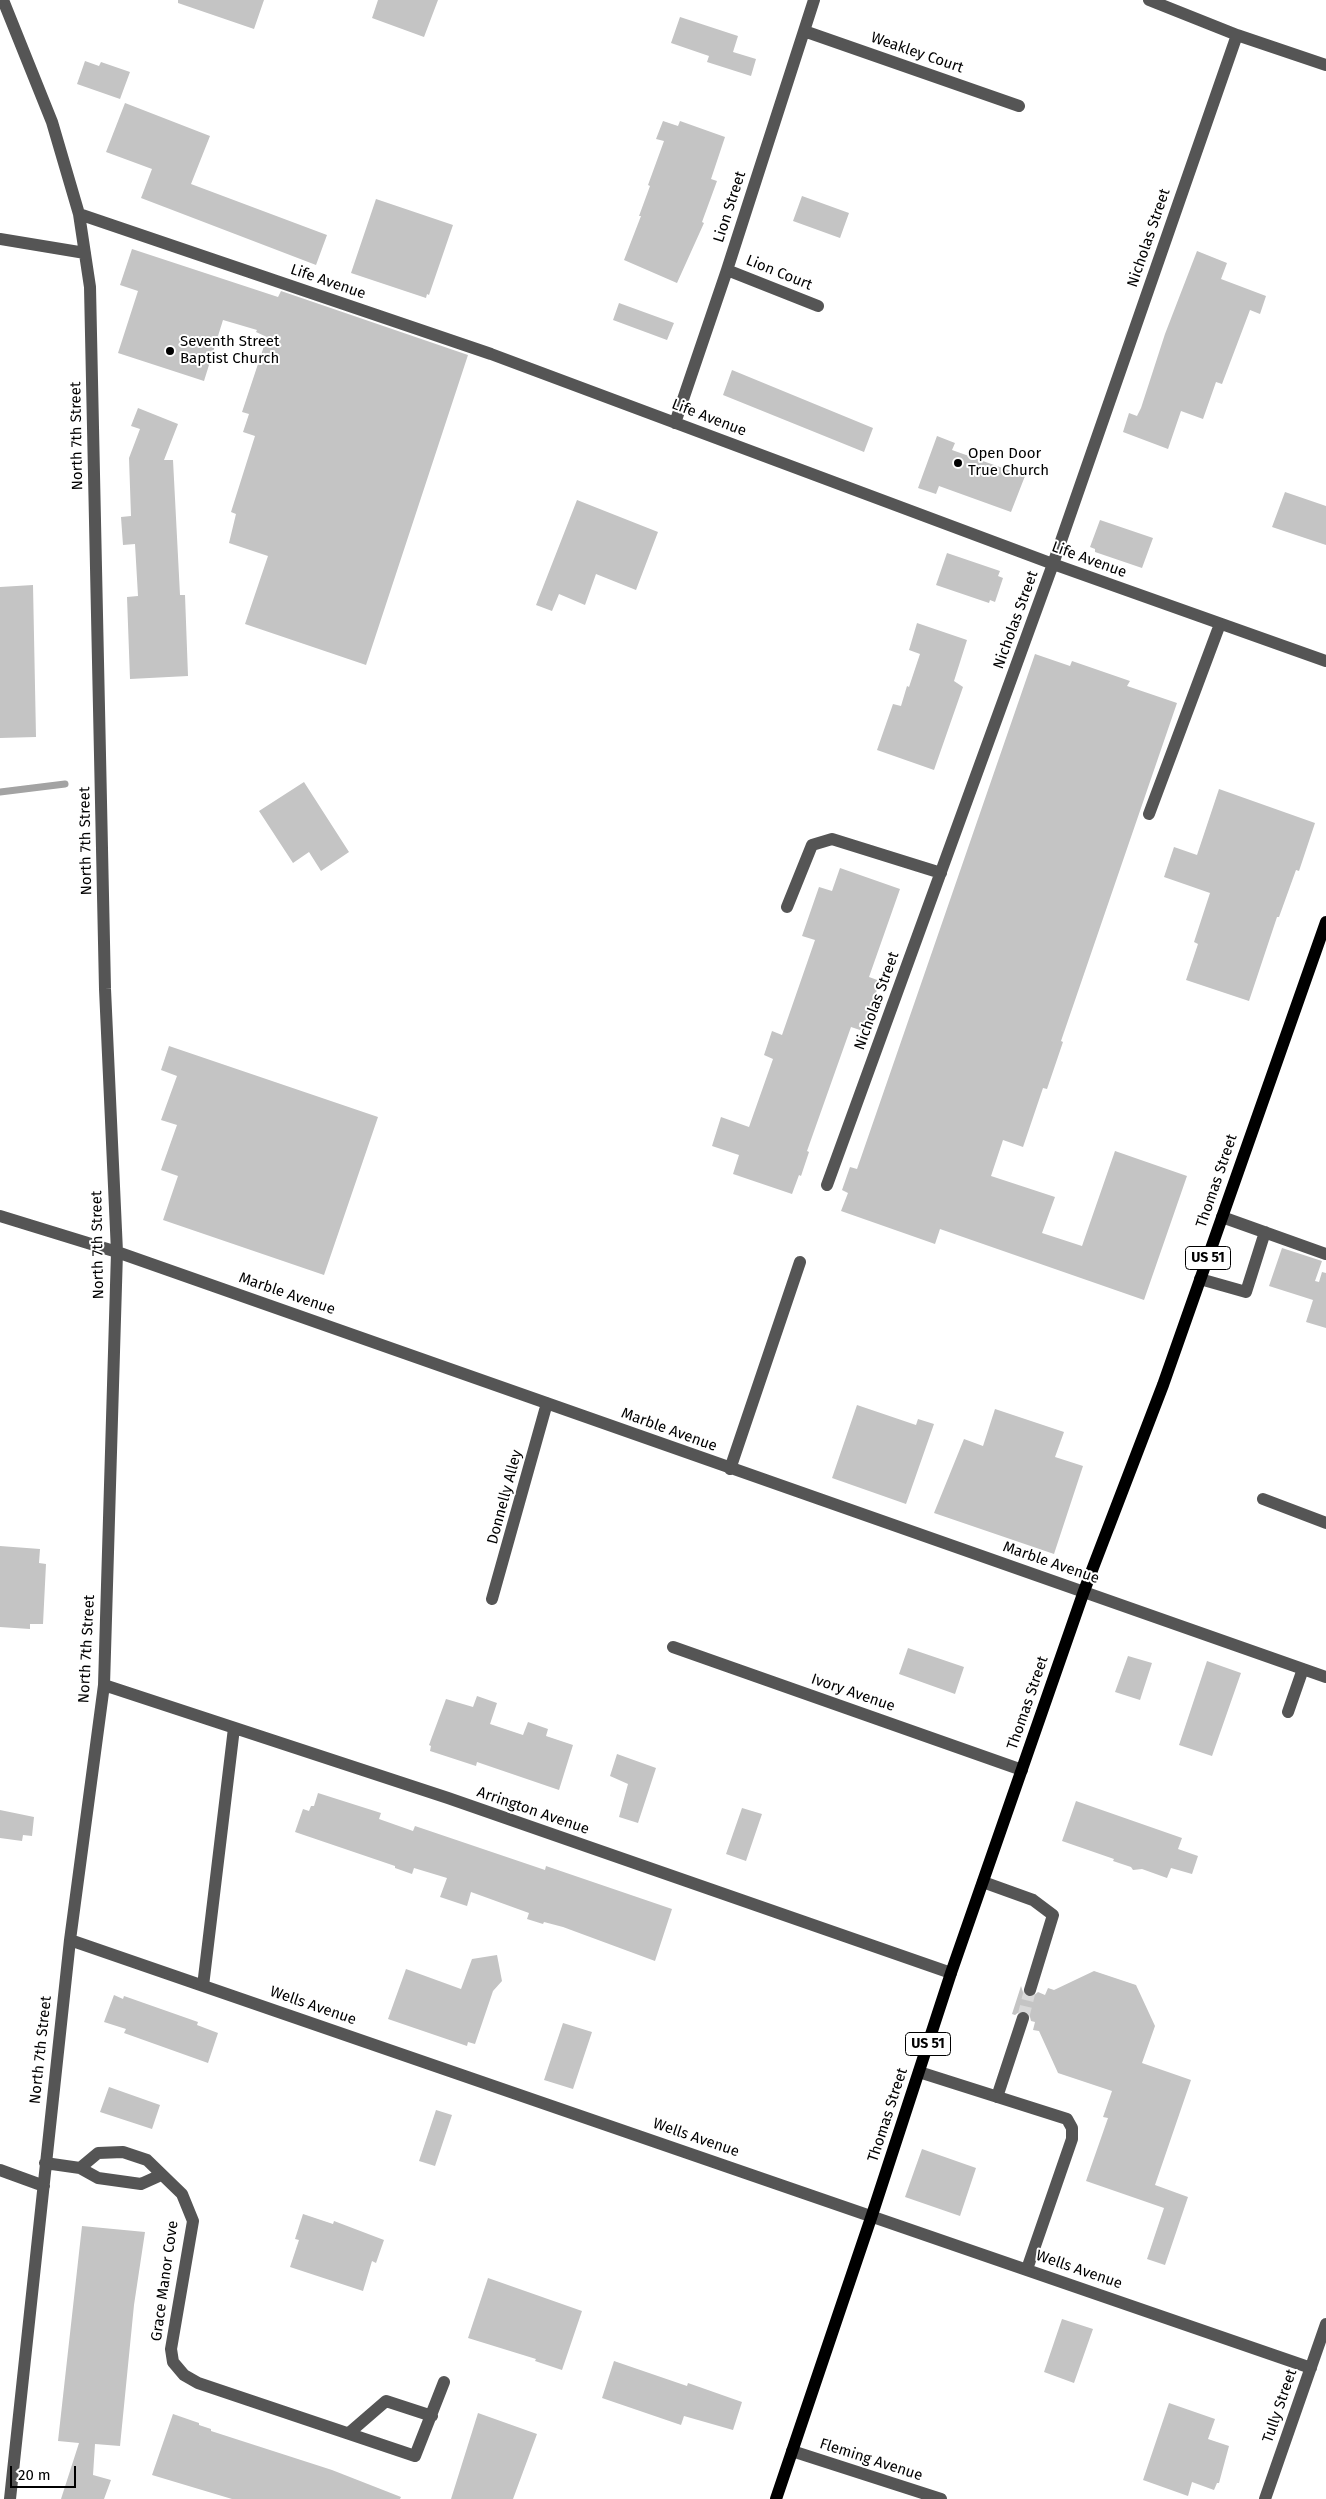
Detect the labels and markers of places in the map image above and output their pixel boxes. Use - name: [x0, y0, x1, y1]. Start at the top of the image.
- place label: Seventh Street Baptist Church: [180, 333, 279, 368]
- marker: Seventh Street Baptist Church: [164, 345, 176, 357]
- place label: Open Door True Church: [968, 445, 1049, 480]
- marker: Open Door True Church: [952, 457, 964, 469]

